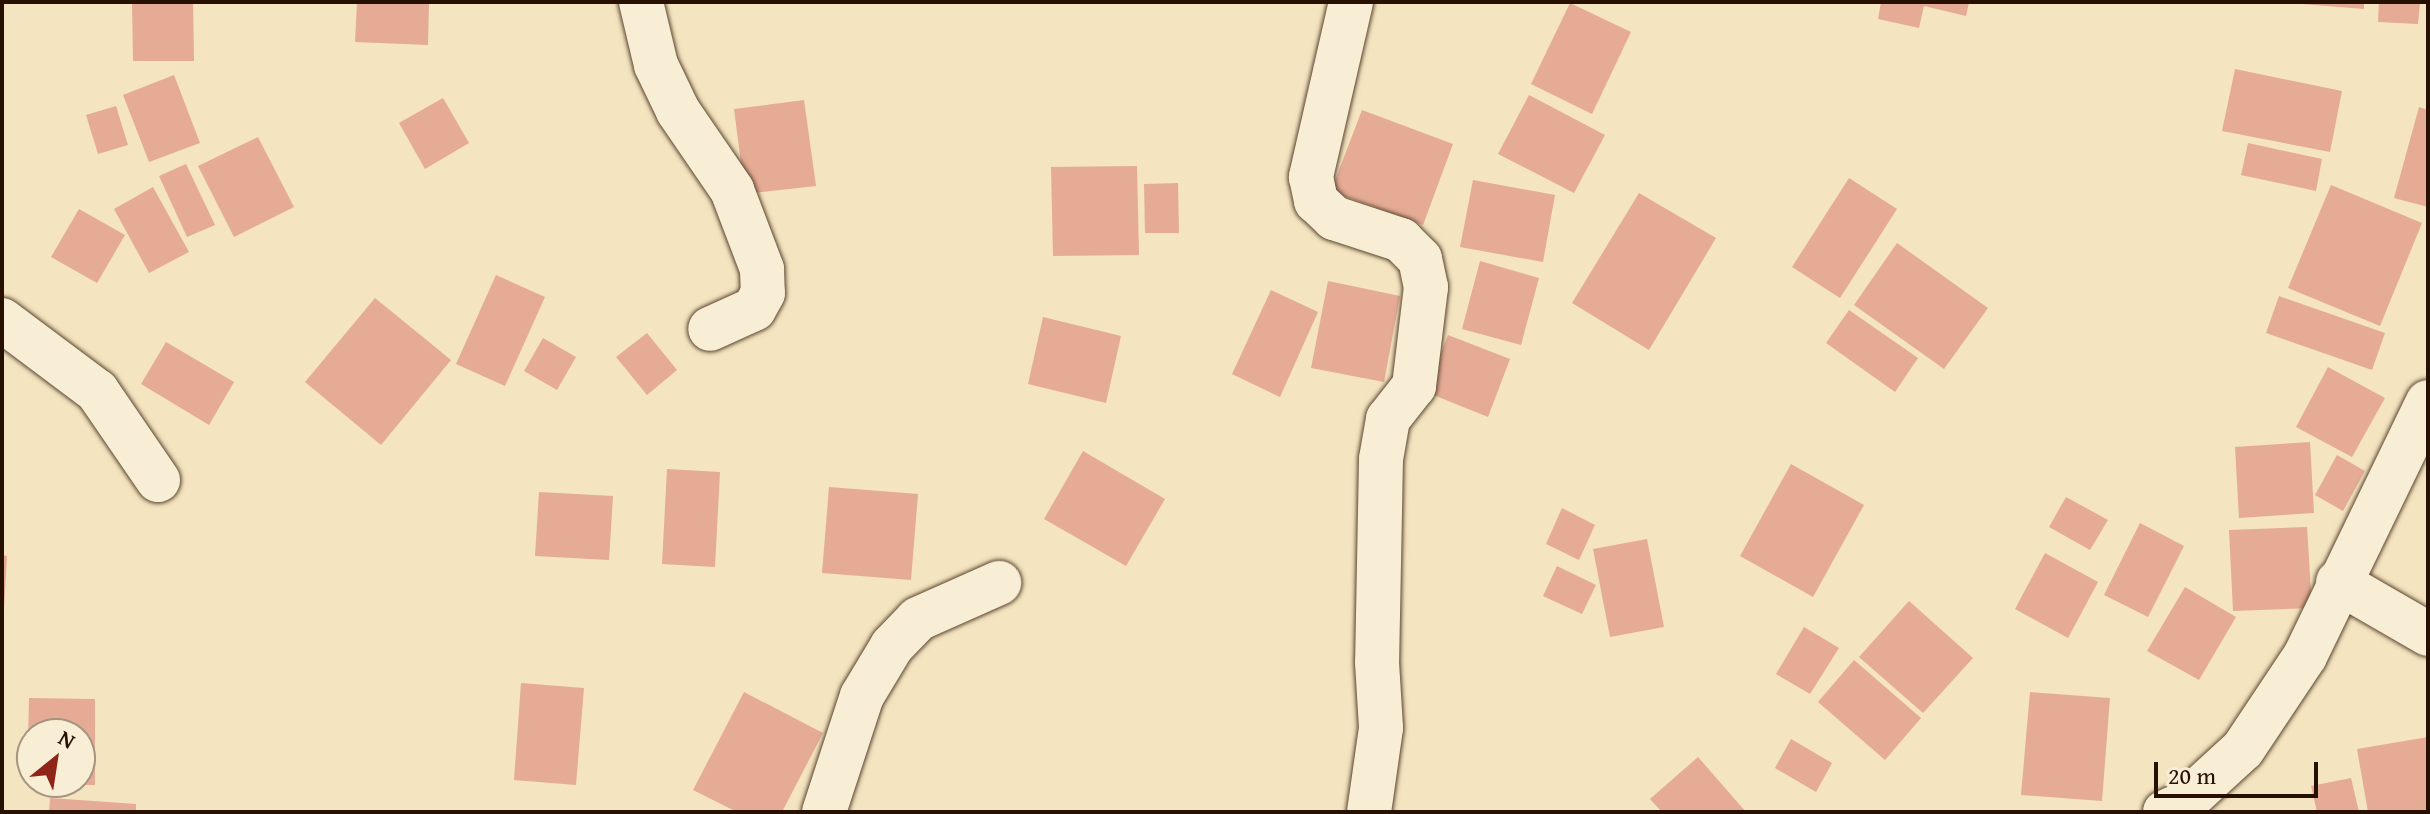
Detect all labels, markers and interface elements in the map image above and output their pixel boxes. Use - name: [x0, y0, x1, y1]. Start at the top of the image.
- north arrow: [16, 718, 96, 798]
- text: N: [53, 721, 81, 756]
- scale bar: [2158, 746, 2322, 796]
- text: 20 m: [2168, 758, 2216, 793]

